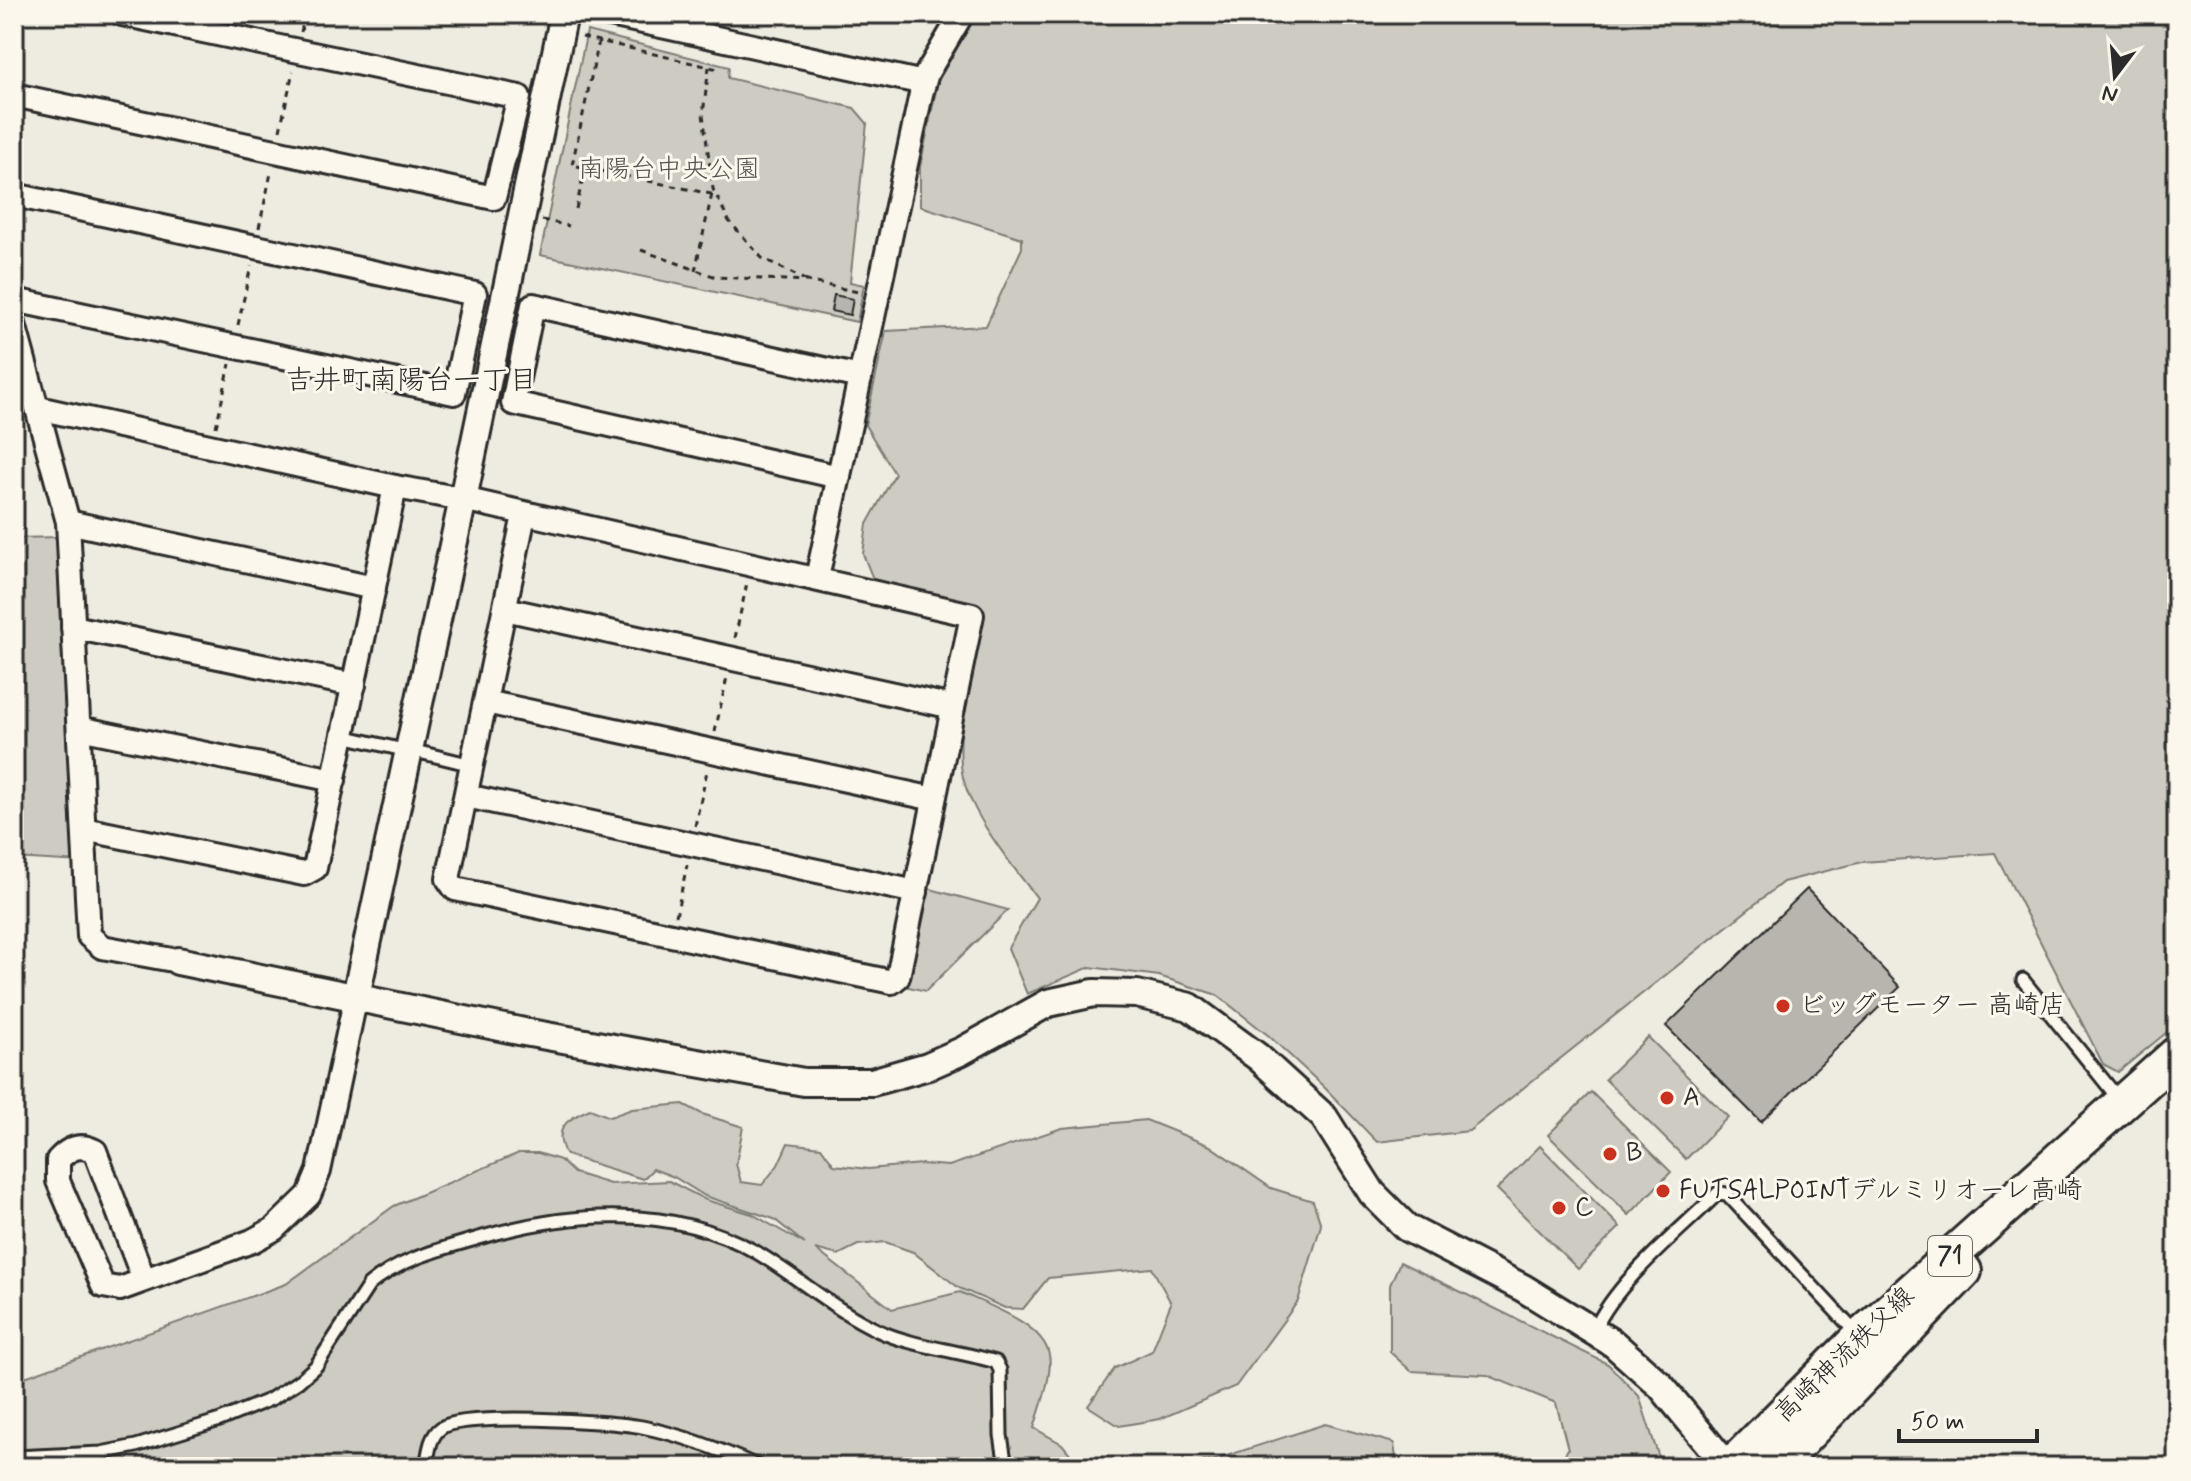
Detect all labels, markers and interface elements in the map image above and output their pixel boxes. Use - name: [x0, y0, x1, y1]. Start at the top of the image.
- north arrow: [2075, 36, 2155, 116]
- text: N: [2099, 78, 2121, 109]
- park label: 南陽台中央公園: [578, 153, 760, 187]
- district label: 吉井町南陽台一丁目: [285, 363, 537, 400]
- place label: ビッグモーター 高崎店: [1799, 989, 2066, 1023]
- marker: ビッグモーター 高崎店: [1774, 997, 1792, 1015]
- place label: A: [1683, 1081, 1700, 1115]
- marker: A: [1658, 1089, 1676, 1107]
- place label: B: [1626, 1137, 1642, 1171]
- marker: B: [1601, 1145, 1619, 1163]
- place label: FUTSALPOINTデルミリオーレ高崎: [1679, 1174, 2082, 1208]
- marker: FUTSALPOINTデルミリオーレ高崎: [1654, 1182, 1672, 1200]
- place label: C: [1575, 1191, 1594, 1225]
- marker: C: [1550, 1199, 1568, 1217]
- road number: 71: [1928, 1236, 1972, 1276]
- street label: 高崎神流秩父線: [1768, 1280, 1922, 1430]
- scale bar: [1899, 1393, 2037, 1443]
- text: 50 m: [1911, 1407, 1965, 1438]

